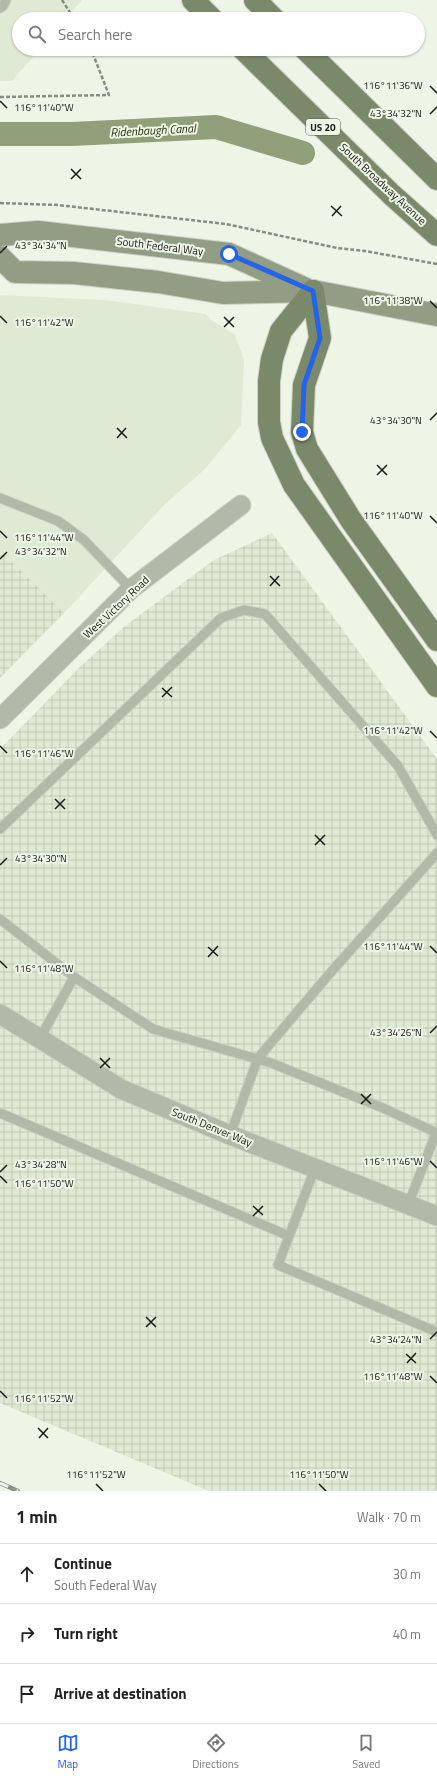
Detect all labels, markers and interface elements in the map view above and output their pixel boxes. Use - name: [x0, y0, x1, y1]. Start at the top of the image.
- search box: [12, 12, 425, 56]
- icon: search: [26, 23, 48, 45]
- text: Search here: [58, 23, 132, 46]
- text: 116°11'36"W: [363, 78, 423, 93]
- text: 116°11'40"W: [14, 100, 74, 115]
- text: 43°34'32"N: [370, 106, 422, 121]
- water label: Ridenbaugh Canal: [110, 118, 198, 142]
- road number: US 20: [306, 119, 340, 135]
- street label: South Broadway Avenue: [336, 139, 430, 229]
- street label: South Federal Way: [116, 233, 205, 259]
- text: 43°34'34"N: [15, 238, 67, 253]
- route start: [220, 245, 238, 263]
- text: 116°11'38"W: [363, 293, 423, 308]
- text: 116°11'42"W: [14, 315, 74, 330]
- text: 43°34'30"N: [370, 413, 422, 428]
- route end: [293, 423, 311, 441]
- text: 116°11'40"W: [363, 508, 423, 523]
- text: 116°11'44"W: [14, 530, 74, 545]
- text: 43°34'32"N: [15, 544, 67, 559]
- street label: West Victory Road: [79, 572, 153, 642]
- text: 116°11'42"W: [363, 723, 423, 738]
- text: 116°11'46"W: [14, 746, 74, 761]
- text: 43°34'30"N: [15, 851, 67, 866]
- text: 116°11'44"W: [363, 939, 423, 954]
- text: 116°11'48"W: [14, 961, 74, 976]
- text: 43°34'26"N: [370, 1025, 422, 1040]
- street label: South Denver Way: [169, 1104, 255, 1151]
- text: 116°11'46"W: [363, 1154, 423, 1169]
- text: 43°34'28"N: [15, 1157, 67, 1172]
- text: 116°11'50"W: [14, 1176, 74, 1191]
- text: 43°34'24"N: [370, 1332, 422, 1347]
- text: 116°11'48"W: [363, 1369, 423, 1384]
- text: 116°11'52"W: [14, 1391, 74, 1406]
- text: 116°11'52"W: [66, 1467, 126, 1482]
- text: 116°11'50"W: [289, 1467, 349, 1482]
- text: 1 min: [16, 1504, 57, 1530]
- text: Walk · 70 m: [357, 1507, 421, 1527]
- text: Continue: [54, 1552, 112, 1575]
- icon: ahead: [16, 1563, 38, 1585]
- text: 30 m: [393, 1564, 421, 1584]
- text: South Federal Way: [54, 1575, 157, 1595]
- text: Turn right: [54, 1622, 118, 1645]
- icon: right: [16, 1623, 38, 1645]
- text: 40 m: [393, 1624, 421, 1644]
- text: Arrive at destination: [54, 1682, 187, 1705]
- icon: arrive: [16, 1683, 38, 1705]
- tab: Map: [57, 1732, 79, 1772]
- tab: Directions: [192, 1732, 239, 1772]
- tab: Saved: [352, 1732, 380, 1772]

